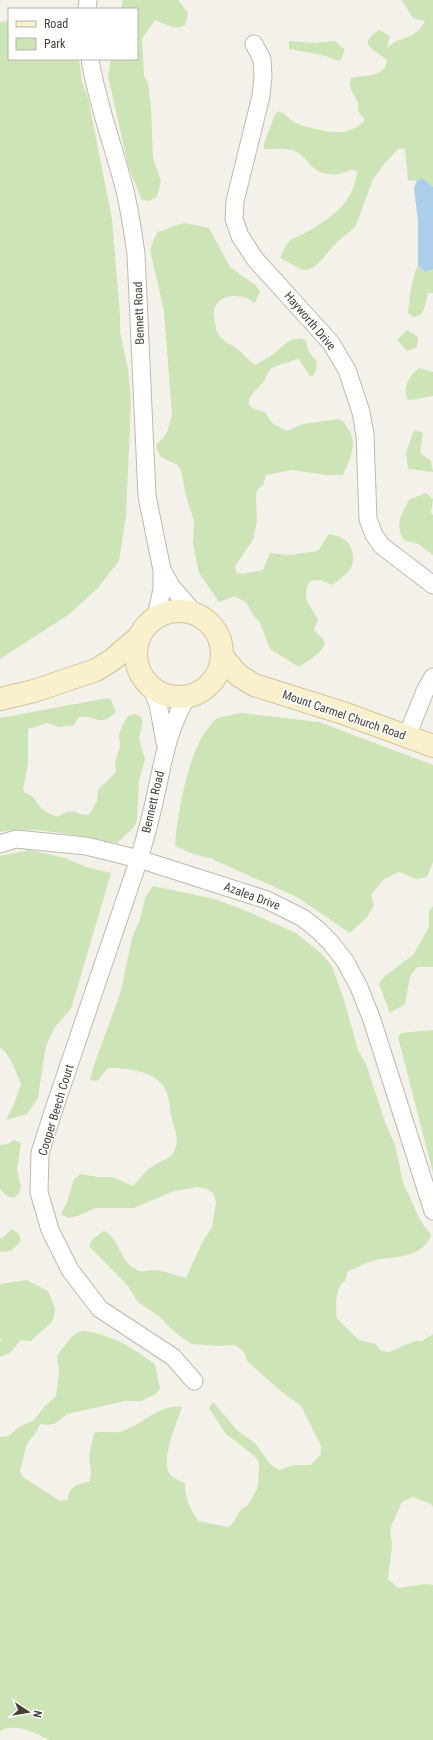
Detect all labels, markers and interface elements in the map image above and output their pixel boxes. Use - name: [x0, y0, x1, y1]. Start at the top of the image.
- legend: [8, 8, 138, 60]
- text: Road: [44, 17, 68, 31]
- text: Park: [44, 37, 66, 51]
- street label: Bennett Road: [131, 281, 147, 345]
- street label: Hayworth Drive: [282, 289, 339, 353]
- street label: Mount Carmel Church Road: [280, 687, 408, 743]
- street label: Bennett Road: [139, 770, 167, 834]
- street label: Azalea Drive: [222, 879, 282, 913]
- street label: Cooper Beech Court: [35, 1062, 77, 1157]
- north arrow: [8, 1692, 48, 1732]
- text: N: [30, 1709, 44, 1719]

